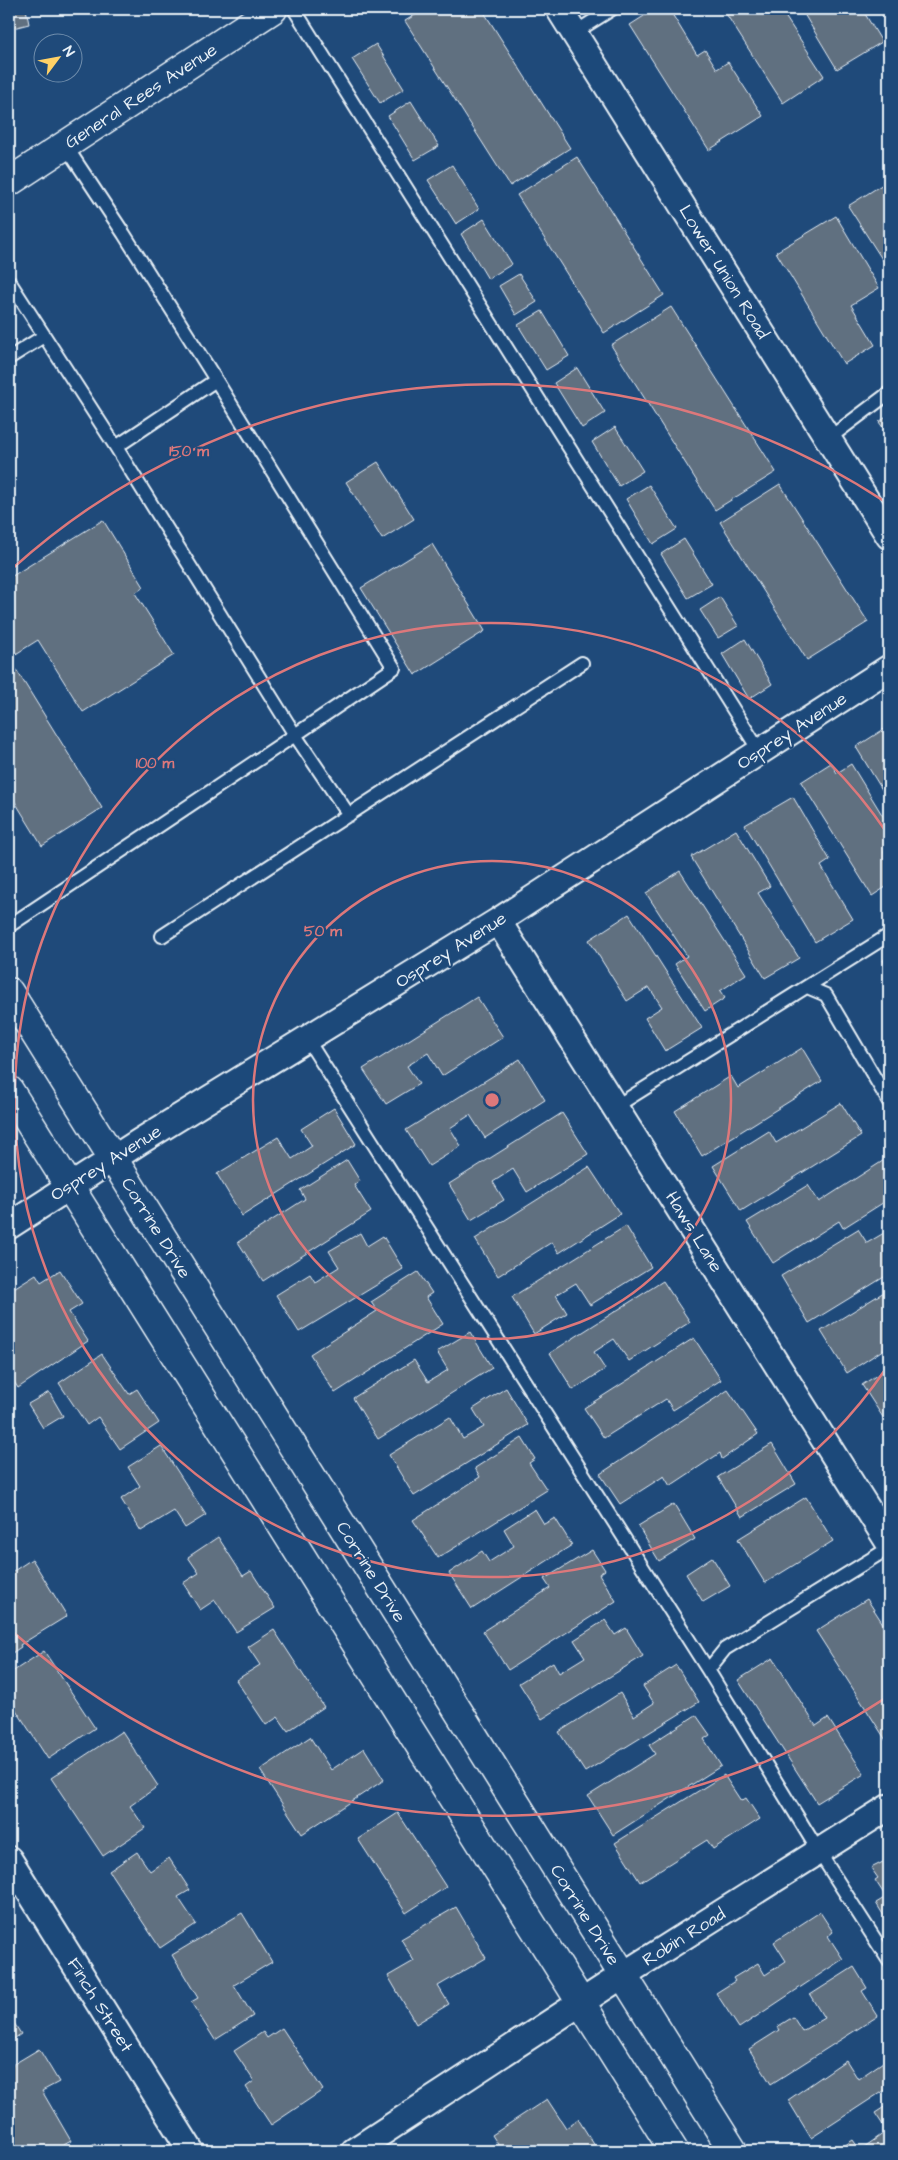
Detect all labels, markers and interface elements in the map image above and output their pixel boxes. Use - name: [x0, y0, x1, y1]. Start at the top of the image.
- north arrow: [32, 32, 82, 82]
- street label: General Rees Avenue: [60, 37, 222, 155]
- text: N: [57, 43, 79, 61]
- street label: Lower Union Road: [673, 200, 775, 344]
- text: 150 m: [169, 441, 209, 462]
- street label: Osprey Avenue: [732, 686, 853, 777]
- text: 100 m: [136, 753, 175, 774]
- street label: Osprey Avenue: [391, 906, 512, 995]
- text: 50 m: [304, 921, 342, 942]
- centre of rings: [483, 1091, 501, 1109]
- street label: Osprey Avenue: [46, 1119, 167, 1208]
- street label: Corrine Drive: [115, 1173, 197, 1284]
- street label: Haws Lane: [659, 1187, 729, 1278]
- street label: Corrine Drive: [330, 1517, 412, 1628]
- street label: Corrine Drive: [544, 1860, 626, 1971]
- street label: Robin Road: [638, 1902, 730, 1972]
- street label: Finch Street: [61, 1953, 139, 2058]

